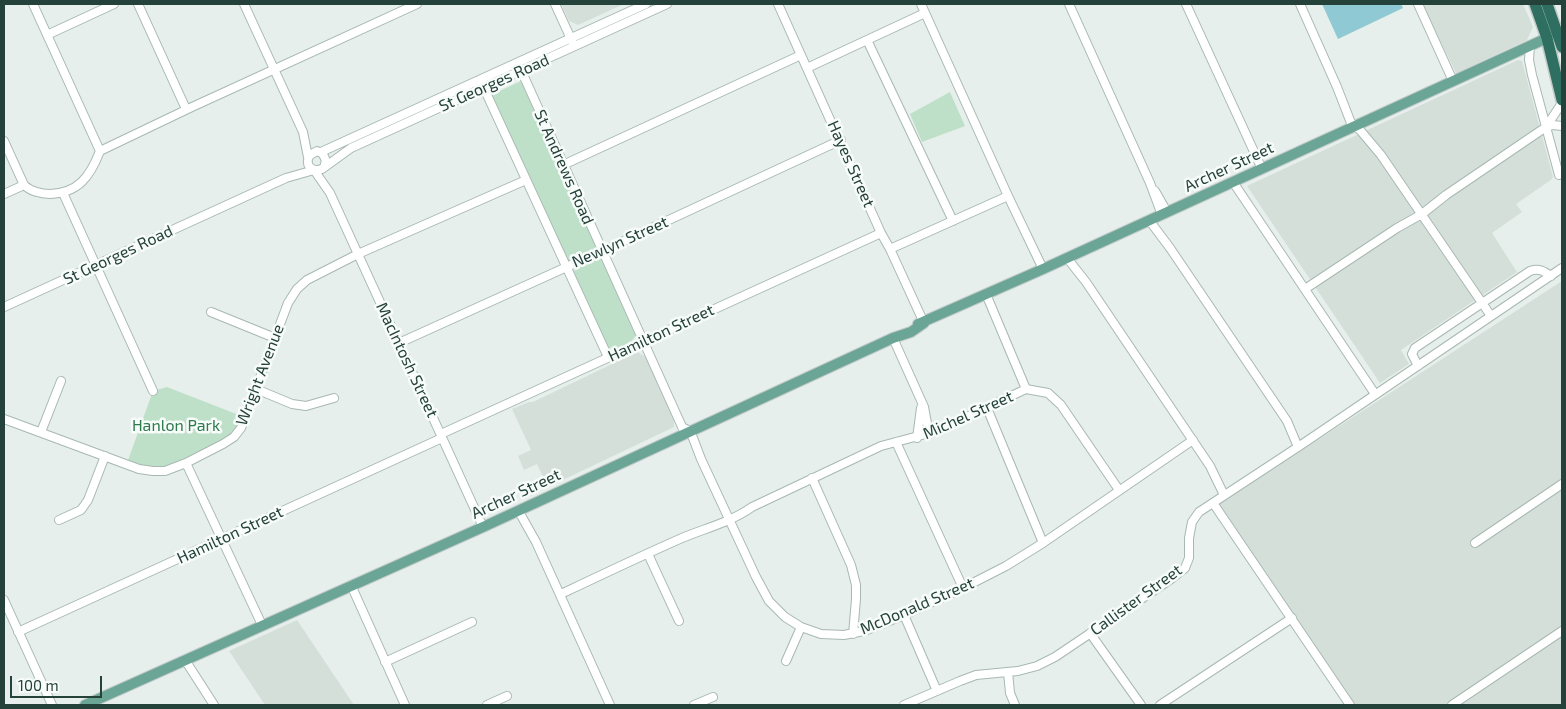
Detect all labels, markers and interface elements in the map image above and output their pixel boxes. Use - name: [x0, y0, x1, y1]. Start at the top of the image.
- street label: St Georges Road: [436, 50, 552, 116]
- street label: St Andrews Road: [530, 107, 598, 227]
- street label: Hayes Street: [823, 118, 879, 210]
- street label: Archer Street: [1181, 138, 1277, 196]
- street label: Newlyn Street: [569, 212, 671, 272]
- street label: St Georges Road: [60, 221, 176, 289]
- street label: MacIntosh Street: [372, 299, 442, 421]
- street label: Hamilton Street: [605, 300, 717, 366]
- street label: Wright Avenue: [232, 322, 288, 428]
- street label: Michel Street: [920, 387, 1016, 443]
- park label: Hanlon Park: [132, 416, 220, 436]
- street label: Archer Street: [468, 465, 564, 523]
- street label: Hamilton Street: [174, 502, 286, 568]
- street label: Callister Street: [1086, 560, 1186, 640]
- street label: McDonald Street: [857, 573, 977, 639]
- scale bar: [12, 666, 105, 698]
- text: 100 m: [18, 676, 59, 694]

